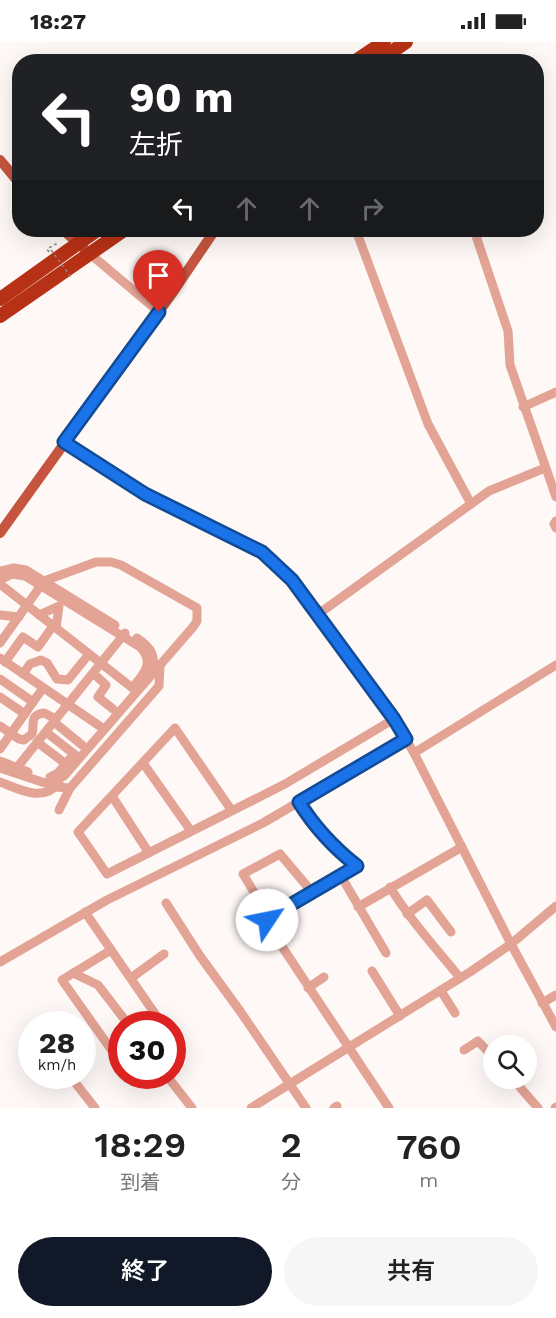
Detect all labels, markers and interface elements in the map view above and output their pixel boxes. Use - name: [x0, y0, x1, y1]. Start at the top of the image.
- text: 18:27: [30, 9, 86, 34]
- text: 90 m: [129, 73, 233, 122]
- icon: left: [30, 78, 108, 156]
- text: 左折: [129, 129, 183, 161]
- icon: left: [167, 192, 200, 225]
- icon: ahead: [230, 192, 263, 225]
- icon: ahead: [293, 192, 326, 225]
- icon: right: [356, 192, 389, 225]
- pin: [133, 250, 184, 312]
- icon: arrive: [142, 259, 175, 292]
- position arrow: [235, 888, 299, 952]
- speed limit sign: 30: [108, 1011, 186, 1089]
- text: 28: [39, 1025, 75, 1060]
- map controls: [483, 1035, 537, 1089]
- button: search: [483, 1035, 537, 1089]
- text: km/h: [38, 1056, 76, 1074]
- text: 18:29: [94, 1124, 186, 1166]
- text: 2: [281, 1124, 302, 1166]
- text: 760: [396, 1126, 462, 1168]
- text: m: [419, 1168, 438, 1192]
- text: 到着: [120, 1170, 160, 1194]
- text: 分: [281, 1170, 301, 1194]
- button: 終了: [18, 1237, 272, 1306]
- button: 共有: [284, 1237, 538, 1306]

